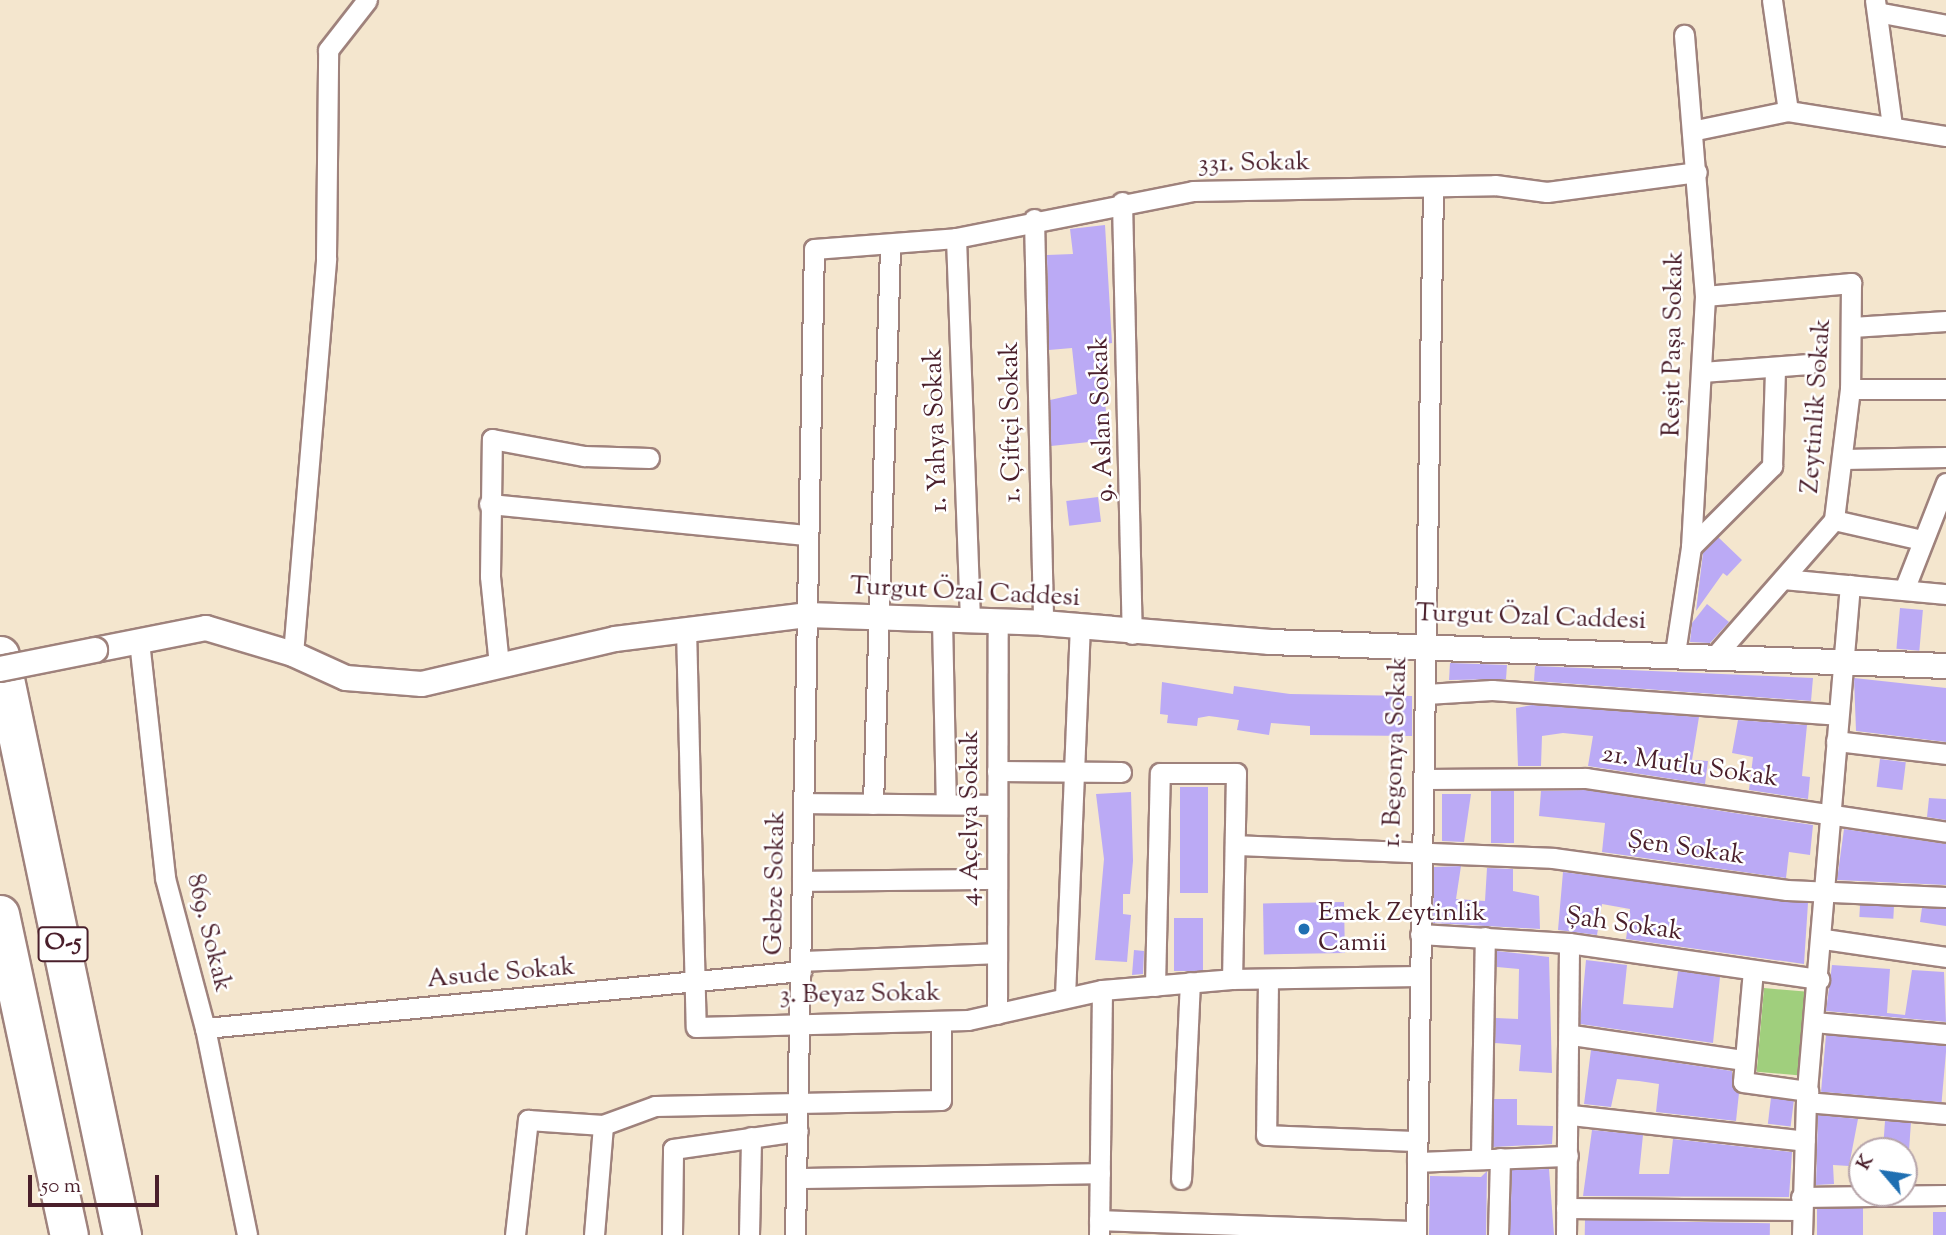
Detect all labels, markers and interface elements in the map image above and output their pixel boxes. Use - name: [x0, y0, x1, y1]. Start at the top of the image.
- street label: 331. Sokak: [1198, 147, 1310, 181]
- street label: Reşit Paşa Sokak: [1657, 251, 1691, 437]
- street label: Zeytinlik Sokak: [1795, 318, 1839, 494]
- street label: 9. Aslan Sokak: [1085, 335, 1121, 503]
- street label: 1. Çiftçi Sokak: [995, 341, 1029, 503]
- street label: 1. Yahya Sokak: [919, 347, 955, 513]
- street label: Turgut Özal Caddesi: [849, 571, 1081, 615]
- street label: Turgut Özal Caddesi: [1415, 598, 1647, 638]
- street label: 1. Begonya Sokak: [1377, 656, 1415, 848]
- street label: 4. Açelya Sokak: [955, 730, 987, 906]
- street label: 21. Mutlu Sokak: [1600, 739, 1780, 795]
- street label: Gebze Sokak: [759, 810, 793, 956]
- street label: Şen Sokak: [1625, 825, 1747, 873]
- street label: 869. Sokak: [178, 871, 238, 995]
- place label: Emek Zeytinlik Camii: [1318, 898, 1486, 960]
- street label: Şah Sokak: [1563, 901, 1685, 949]
- marker: Emek Zeytinlik Camii: [1296, 921, 1312, 937]
- road number: O-5: [37, 924, 89, 964]
- street label: Asude Sokak: [426, 952, 576, 996]
- street label: 3. Beyaz Sokak: [779, 978, 941, 1012]
- north arrow: [1848, 1137, 1918, 1207]
- text: K: [1851, 1150, 1881, 1175]
- scale bar: [32, 1162, 163, 1206]
- text: 50 m: [41, 1172, 81, 1202]

